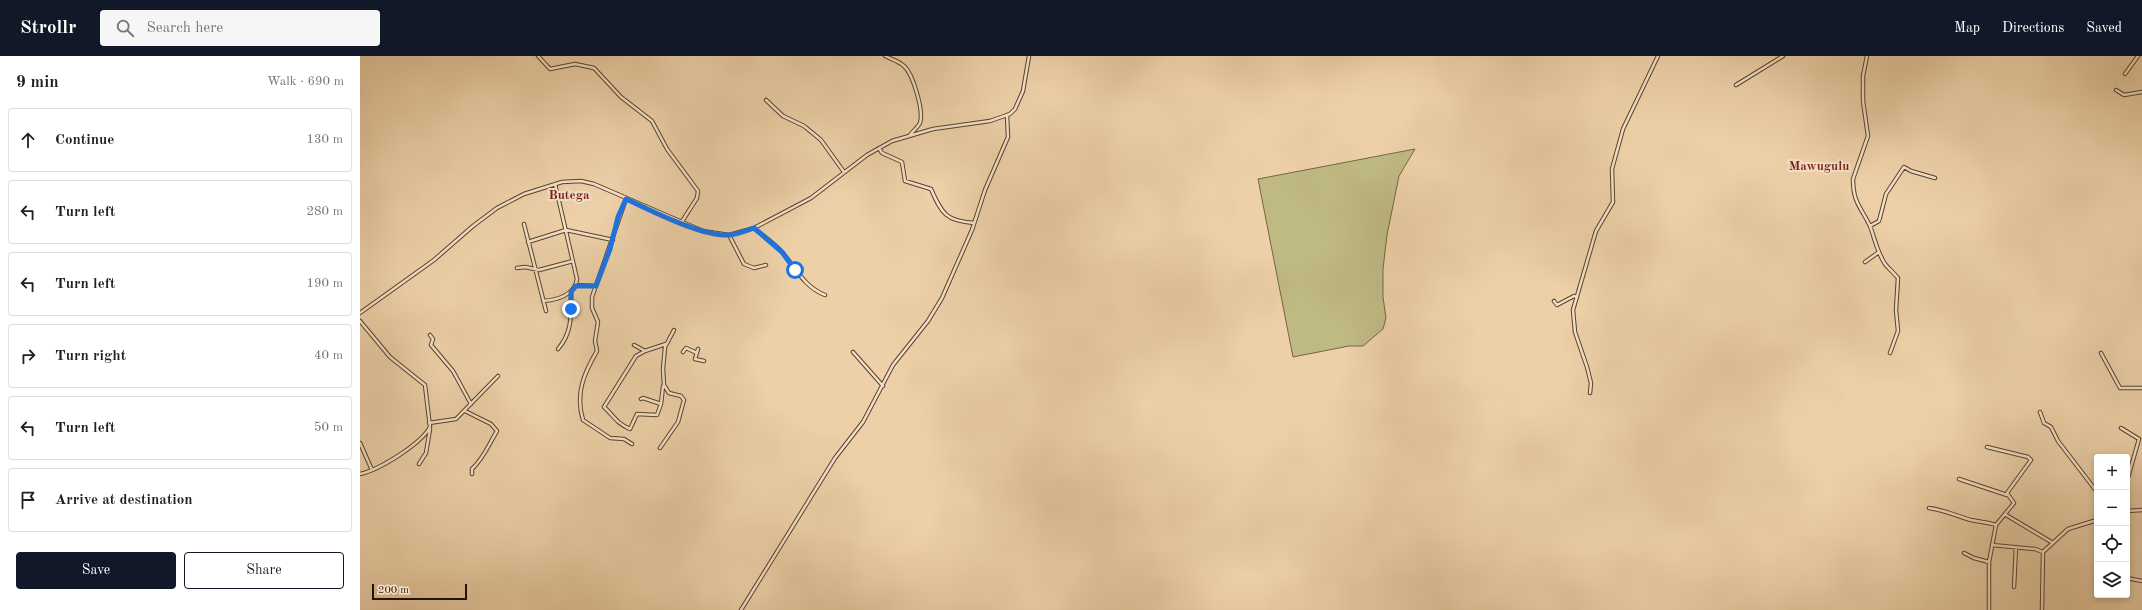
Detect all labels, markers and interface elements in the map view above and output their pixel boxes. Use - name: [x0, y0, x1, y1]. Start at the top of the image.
- search box: [100, 10, 380, 46]
- icon: search: [114, 17, 136, 39]
- text: Strollr: [20, 19, 76, 38]
- text: Search here: [146, 21, 223, 36]
- text: Map: [1954, 21, 1980, 35]
- text: Directions: [2002, 21, 2064, 35]
- text: Saved: [2086, 21, 2122, 35]
- text: 9 min: [16, 74, 59, 91]
- text: Walk · 690 m: [267, 75, 344, 88]
- icon: ahead: [17, 129, 39, 151]
- text: Continue: [55, 133, 114, 148]
- text: 130 m: [306, 133, 343, 146]
- district label: Mawugulu: [1789, 160, 1849, 173]
- district label: Butega: [548, 189, 590, 202]
- icon: left: [17, 201, 39, 223]
- text: Turn left: [55, 205, 115, 220]
- text: 280 m: [306, 205, 343, 218]
- route start: [786, 261, 804, 279]
- icon: left: [17, 273, 39, 295]
- text: Turn left: [55, 277, 115, 292]
- text: 190 m: [306, 277, 343, 290]
- route end: [562, 300, 580, 318]
- icon: right: [17, 345, 39, 367]
- text: Turn right: [55, 349, 126, 364]
- text: 40 m: [314, 349, 343, 362]
- icon: left: [17, 417, 39, 439]
- text: Turn left: [55, 421, 115, 436]
- text: 50 m: [314, 421, 343, 434]
- map controls: [2094, 454, 2130, 598]
- button: +: [2094, 454, 2130, 490]
- icon: arrive: [17, 489, 39, 511]
- button: −: [2094, 490, 2130, 526]
- text: Arrive at destination: [55, 493, 193, 508]
- button: locate: [2094, 526, 2130, 562]
- button: Save: [16, 552, 176, 589]
- button: Share: [184, 552, 344, 589]
- button: layers: [2094, 562, 2130, 598]
- scale bar: [372, 582, 467, 601]
- text: 200 m: [378, 585, 409, 596]

